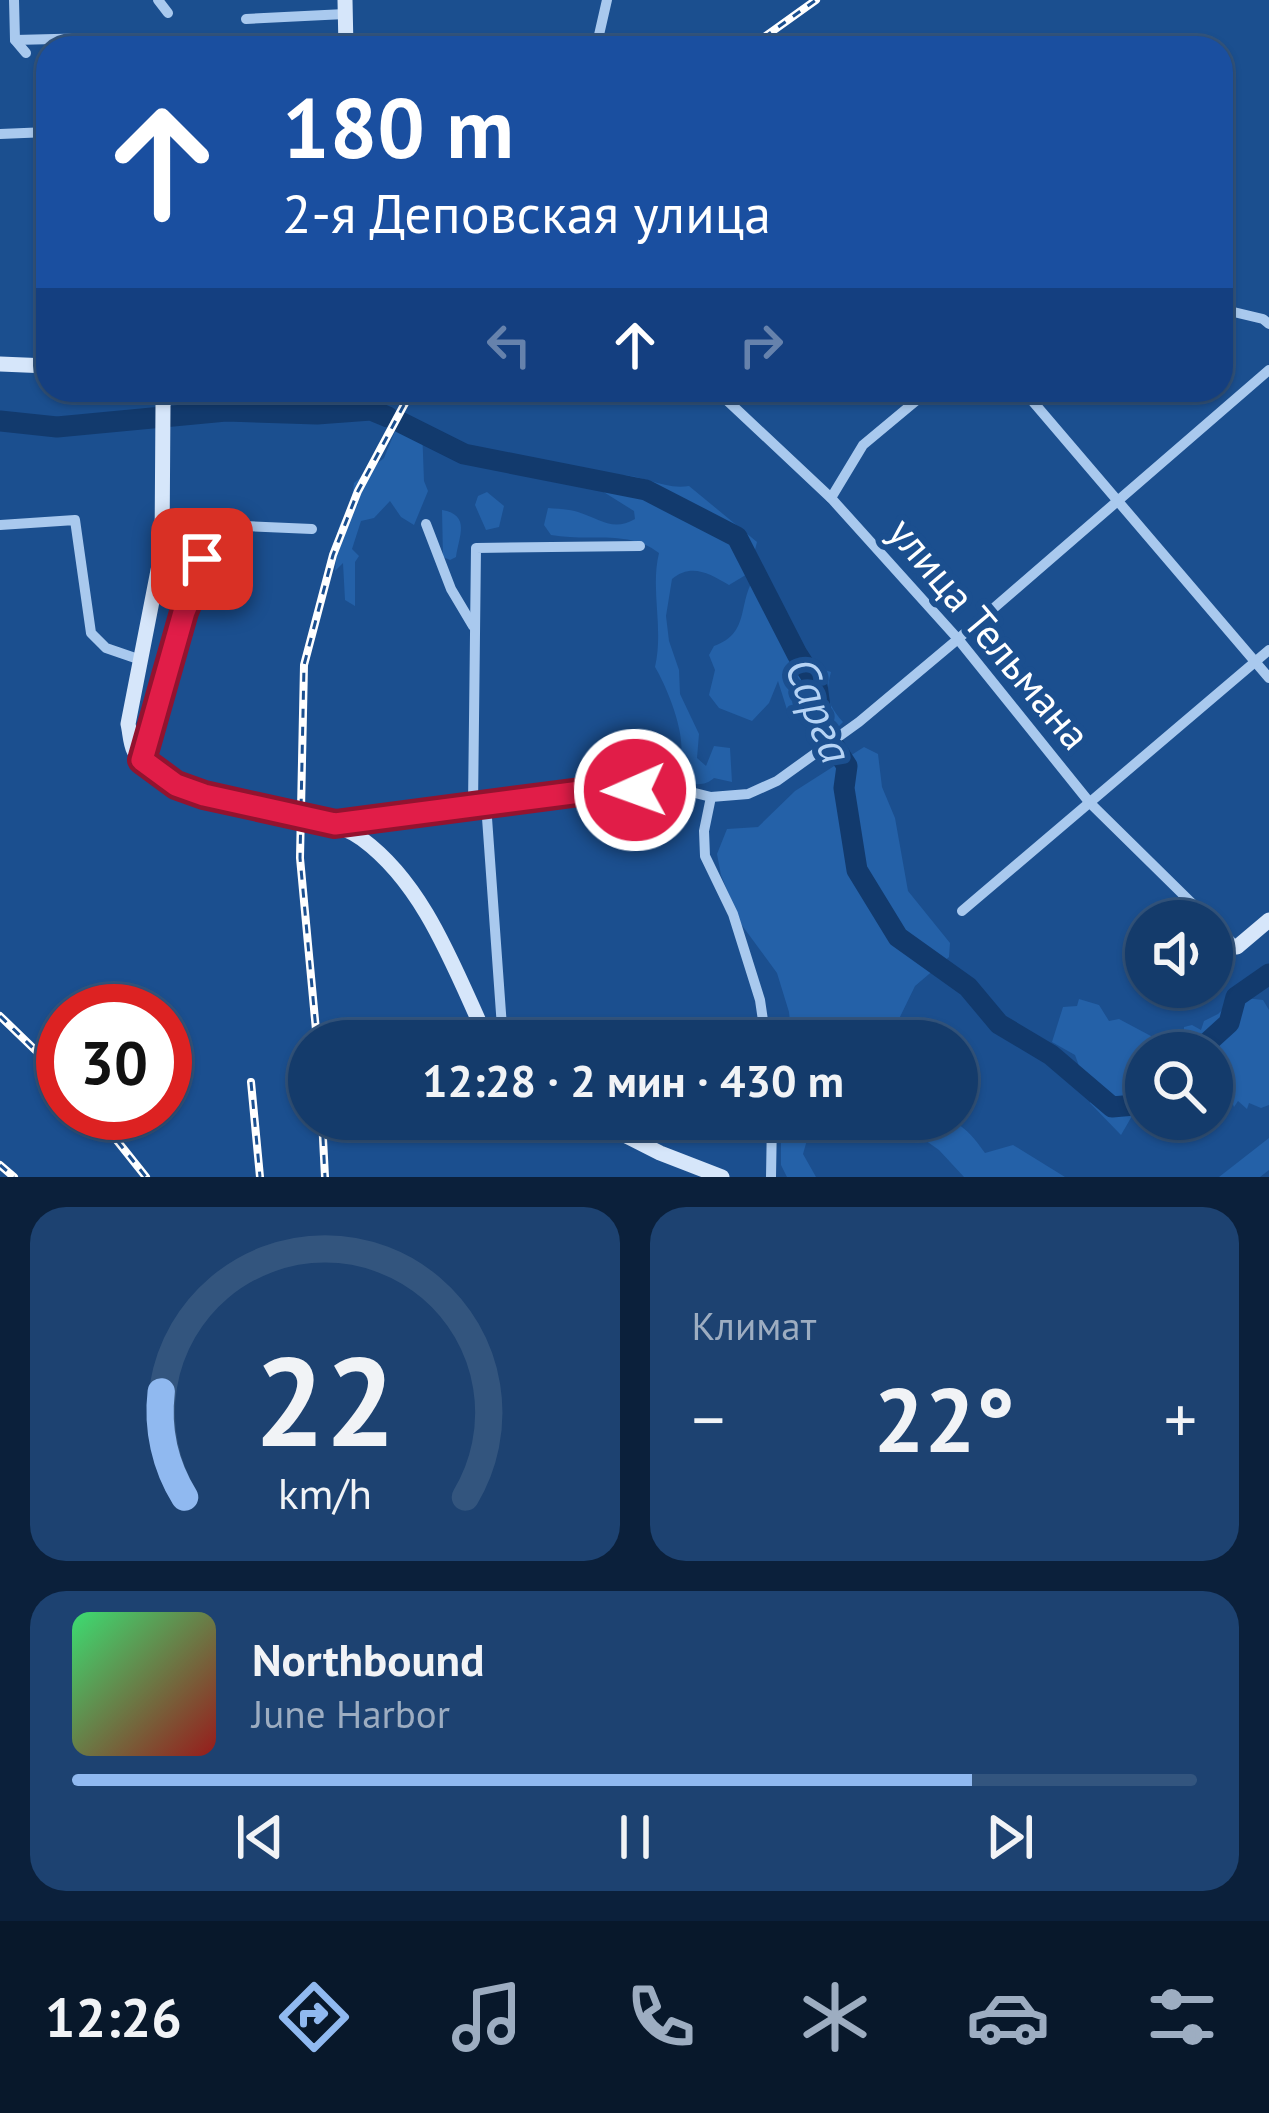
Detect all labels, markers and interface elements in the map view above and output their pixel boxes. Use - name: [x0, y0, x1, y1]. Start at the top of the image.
- text: 180 m: [282, 72, 514, 181]
- icon: ahead: [84, 84, 240, 240]
- text: 2-я Деповская улица: [282, 178, 771, 248]
- icon: left: [476, 312, 542, 378]
- icon: ahead: [602, 312, 668, 378]
- icon: right: [728, 312, 794, 378]
- street label: улица Тельмана: [877, 505, 1103, 761]
- pin: [151, 508, 253, 610]
- icon: arrive: [169, 526, 235, 592]
- water label: Сарга: [773, 649, 867, 771]
- position arrow: [572, 727, 698, 853]
- map controls: [1125, 900, 1233, 1140]
- button: sound: [1125, 900, 1233, 1008]
- speed limit sign: 30: [36, 984, 192, 1140]
- button: search: [1125, 1032, 1233, 1140]
- text: 12:28 · 2 мин · 430 m: [422, 1051, 844, 1109]
- text: Климат: [692, 1300, 816, 1351]
- text: 22: [254, 1319, 396, 1480]
- text: 22°: [874, 1360, 1015, 1477]
- text: −: [692, 1376, 725, 1461]
- text: +: [1164, 1376, 1197, 1461]
- text: km/h: [278, 1465, 372, 1521]
- text: Northbound: [252, 1630, 484, 1688]
- text: June Harbor: [252, 1688, 450, 1739]
- icon: previous: [227, 1804, 293, 1870]
- icon: pause: [602, 1804, 668, 1870]
- icon: next: [977, 1804, 1043, 1870]
- icon: directions: [272, 1975, 356, 2059]
- icon: music: [445, 1975, 529, 2059]
- icon: phone: [619, 1975, 703, 2059]
- icon: climate: [793, 1975, 877, 2059]
- icon: car: [966, 1975, 1050, 2059]
- icon: filters: [1140, 1975, 1224, 2059]
- text: 12:26: [45, 1982, 182, 2052]

